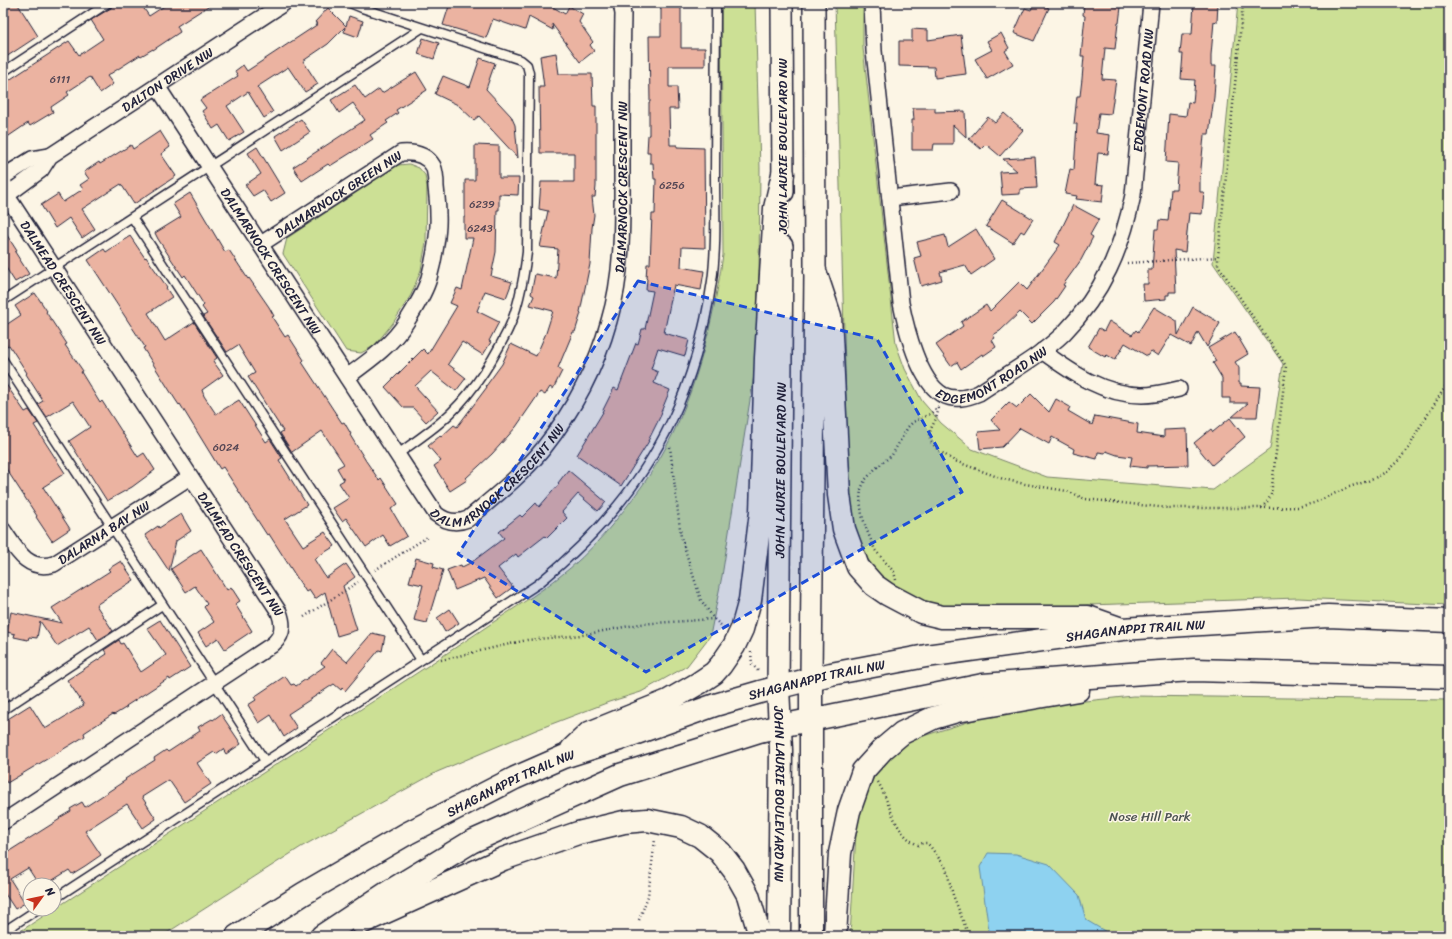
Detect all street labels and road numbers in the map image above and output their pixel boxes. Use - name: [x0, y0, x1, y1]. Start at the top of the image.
- street label: EDGEMONT ROAD NW: [1126, 27, 1160, 153]
- street label: DALTON DRIVE NW: [117, 40, 219, 118]
- street label: JOHN LAURIE BOULEVARD NW: [771, 58, 794, 235]
- street label: DALMARNOCK CRESCENT NW: [607, 100, 634, 274]
- street label: DALMARNOCK GREEN NW: [270, 144, 407, 244]
- street label: DALMARNOCK CRESCENT NW: [215, 183, 328, 340]
- street label: DALMEAD CRESCENT NW: [14, 215, 113, 350]
- street label: EDGEMONT ROAD NW: [931, 339, 1053, 410]
- street label: JOHN LAURIE BOULEVARD NW: [768, 381, 792, 559]
- street label: DALMARNOCK CRESCENT NW: [424, 418, 571, 533]
- street label: DALMEAD CRESCENT NW: [192, 487, 291, 622]
- street label: DALARNA BAY NW: [53, 494, 155, 570]
- street label: SHAGANAPPI TRAIL NW: [1064, 612, 1207, 648]
- street label: SHAGANAPPI TRAIL NW: [745, 652, 888, 706]
- street label: JOHN LAURIE BOULEVARD NW: [767, 704, 793, 883]
- street label: SHAGANAPPI TRAIL NW: [442, 742, 578, 823]

